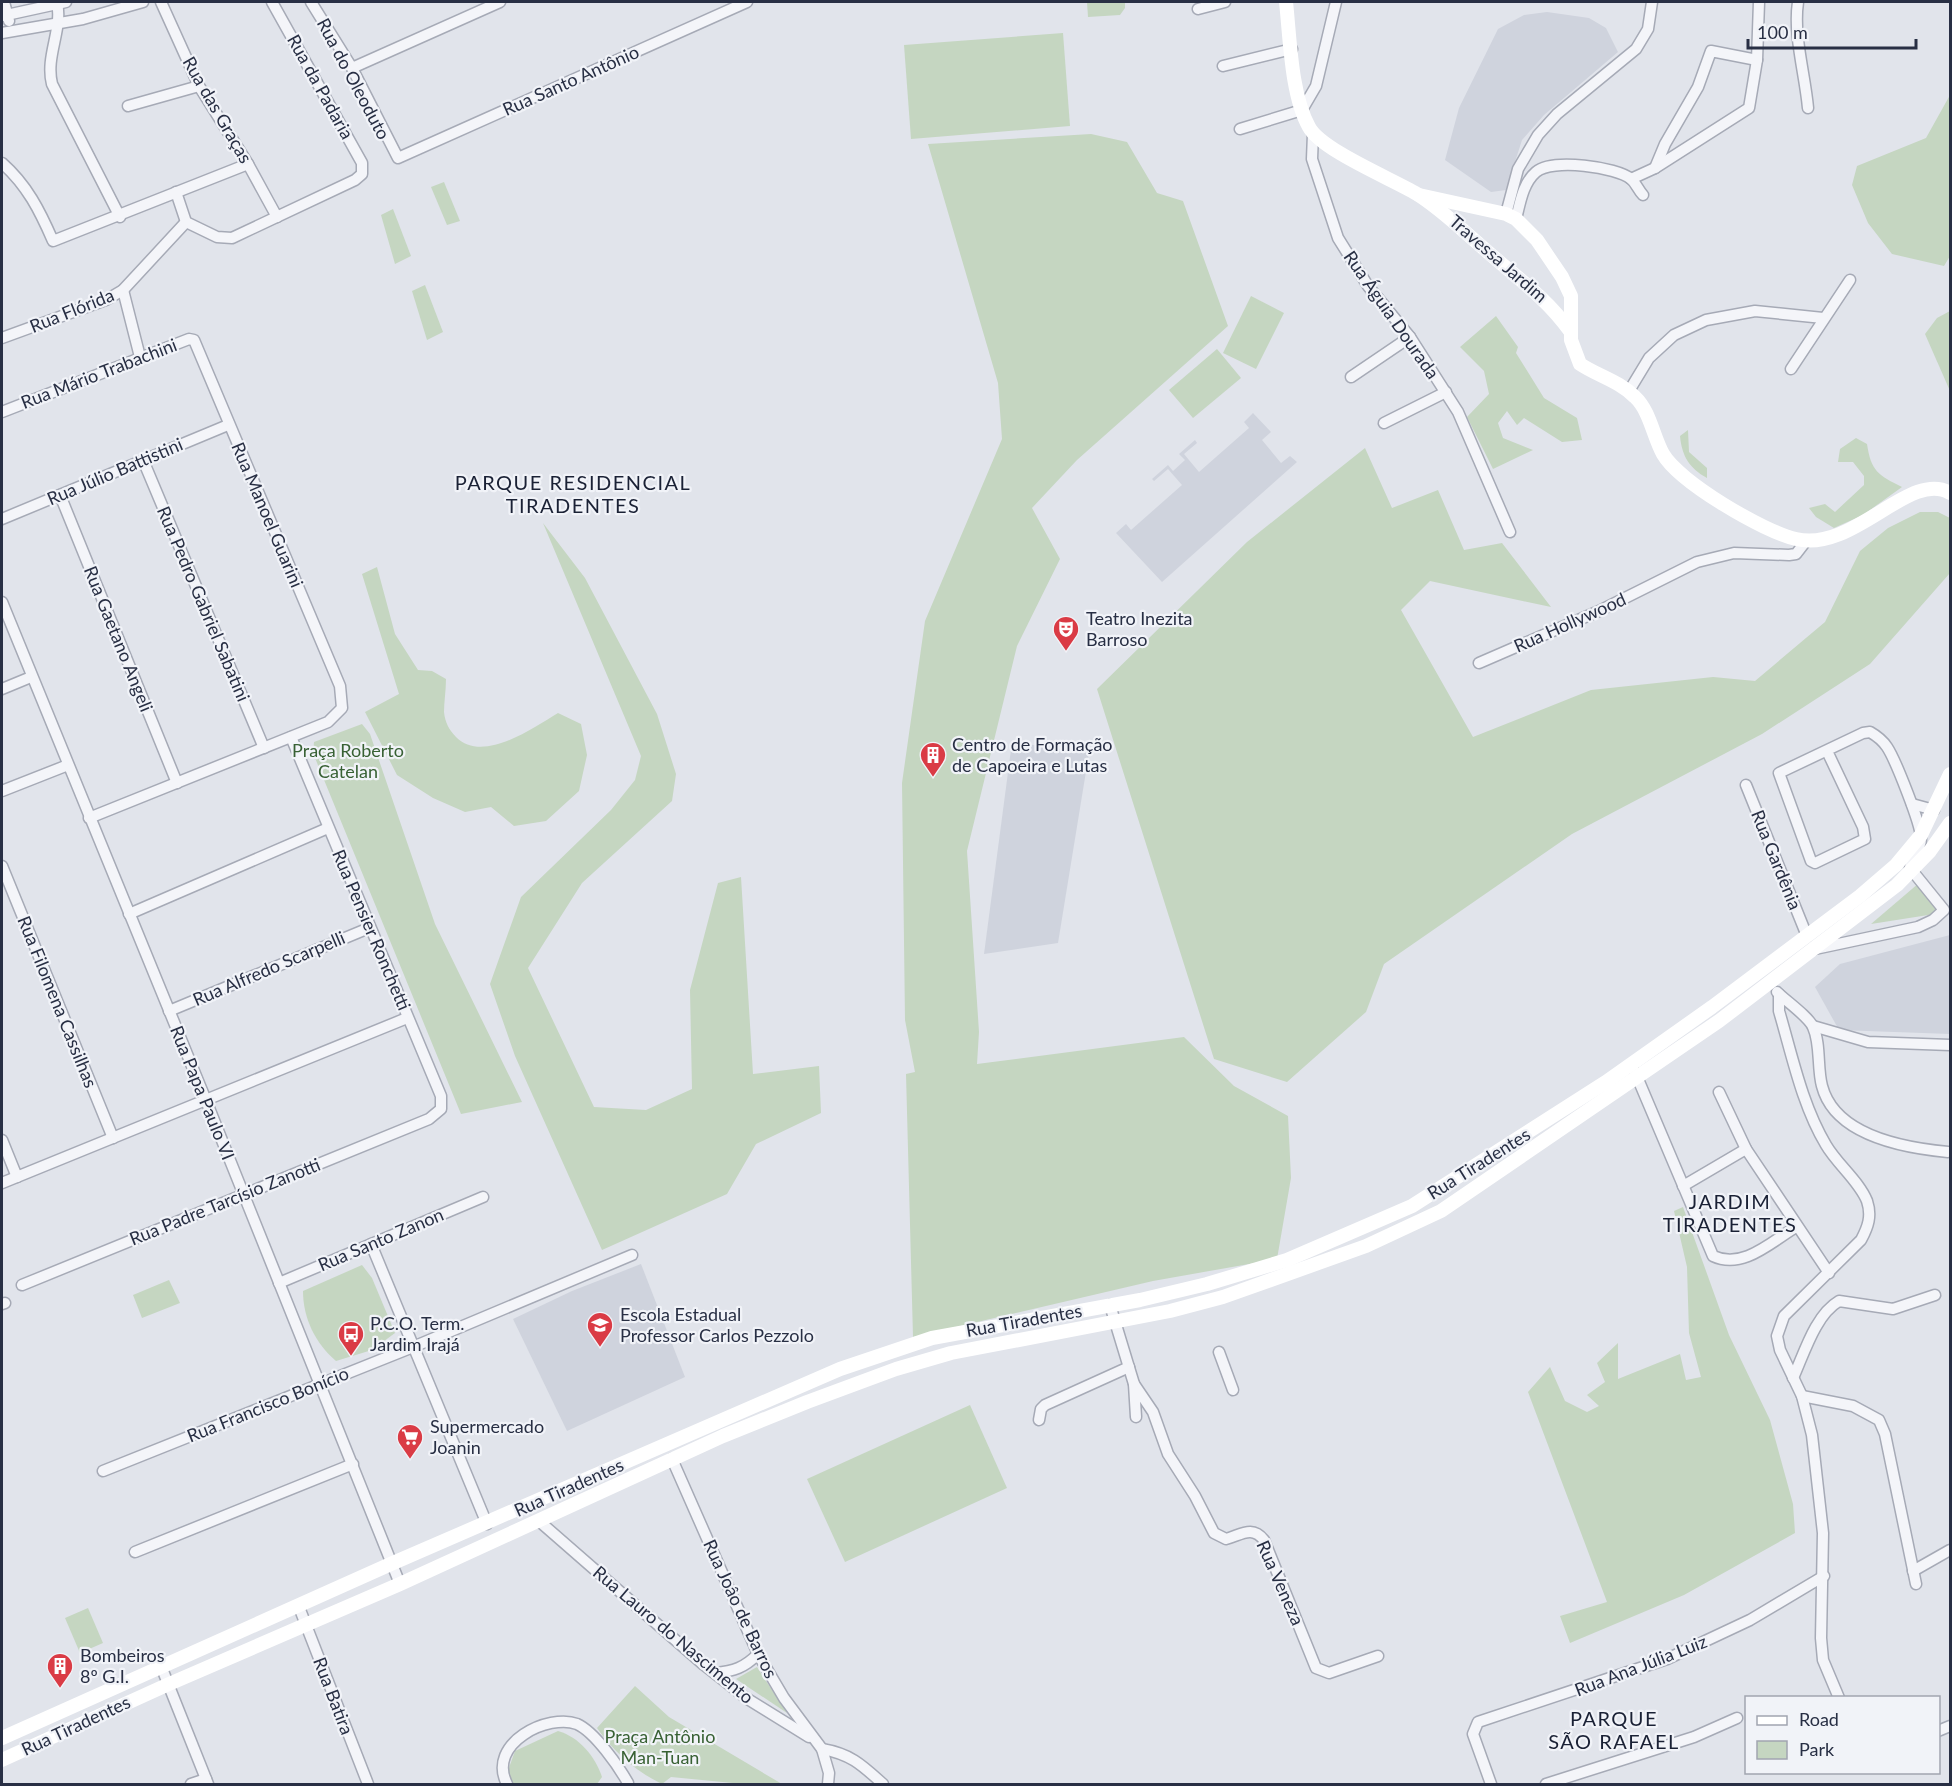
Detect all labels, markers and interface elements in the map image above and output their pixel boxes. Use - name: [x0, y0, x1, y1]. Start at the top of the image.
- scale bar: [1748, 12, 1916, 50]
- street label: Rua do Oleoduto: [313, 14, 395, 143]
- text: 100 m: [1757, 21, 1808, 43]
- street label: Rua da Padaria: [283, 30, 359, 143]
- street label: Rua Santo Antônio: [499, 40, 642, 120]
- street label: Rua das Graças: [178, 52, 257, 167]
- street label: Travessa Jardim: [1445, 210, 1552, 307]
- street label: Rua Águia Dourada: [1339, 246, 1444, 383]
- street label: Rua Flórida: [26, 283, 117, 337]
- street label: Rua Mário Trabachini: [17, 333, 180, 413]
- street label: Rua Júlio Battistini: [44, 433, 186, 510]
- street label: Rua Manoel Guarini: [227, 439, 308, 591]
- district label: PARQUE RESIDENCIAL TIRADENTES: [455, 470, 691, 517]
- street label: Rua Pedro Gabriel Sabatini: [153, 503, 255, 704]
- street label: Rua Gaetano Angeli: [80, 563, 158, 715]
- street label: Rua Hollywood: [1510, 588, 1629, 657]
- place label: Teatro Inezita Barroso: [1086, 607, 1193, 650]
- theatre icon: Teatro Inezita Barroso: [1051, 614, 1081, 652]
- place label: Centro de Formação de Capoeira e Lutas: [952, 733, 1113, 776]
- park label: Praça Roberto Catelan: [292, 739, 404, 782]
- building icon: Centro de Formação de Capoeira e Lutas: [918, 740, 948, 778]
- street label: Rua Gardênia: [1747, 807, 1807, 913]
- street label: Rua Pensier Ronchetti: [328, 846, 416, 1013]
- street label: Rua Filomena Cassilhas: [13, 913, 103, 1091]
- street label: Rua Alfredo Scarpelli: [189, 926, 348, 1010]
- street label: Rua Papa Paulo VI: [166, 1022, 240, 1163]
- street label: Rua Tiradentes: [1423, 1123, 1534, 1204]
- street label: Rua Padre Tarcísio Zanotti: [126, 1153, 323, 1249]
- district label: JARDIM TIRADENTES: [1663, 1189, 1797, 1236]
- street label: Rua Santo Zanon: [315, 1203, 447, 1275]
- street label: Rua Tiradentes: [964, 1299, 1084, 1341]
- place label: Escola Estadual Professor Carlos Pezzolo: [620, 1303, 814, 1346]
- school or university icon: Escola Estadual Professor Carlos Pezzolo: [585, 1310, 615, 1348]
- place label: P.C.O. Term. Jardim Irajá: [370, 1312, 465, 1355]
- bus stop icon: P.C.O. Term. Jardim Irajá: [336, 1319, 366, 1357]
- street label: Rua Francisco Bonício: [184, 1362, 352, 1447]
- place label: Supermercado Joanin: [430, 1415, 544, 1458]
- supermarket icon: Supermercado Joanin: [395, 1422, 425, 1460]
- street label: Rua Tiradentes: [510, 1453, 627, 1521]
- street label: Rua Joâo de Barros: [699, 1536, 783, 1682]
- street label: Rua Veneza: [1252, 1537, 1309, 1629]
- street label: Rua Lauro do Nascimento: [589, 1561, 758, 1708]
- street label: Rua Ana Júlia Luiz: [1571, 1630, 1710, 1700]
- place label: Bombeiros 8º G.I.: [80, 1644, 165, 1687]
- building icon: Bombeiros 8º G.I.: [45, 1651, 75, 1689]
- street label: Rua Batira: [309, 1654, 359, 1738]
- street label: Rua Tiradentes: [18, 1690, 134, 1760]
- legend: [1745, 1696, 1940, 1774]
- district label: PARQUE SÃO RAFAEL: [1548, 1706, 1680, 1753]
- text: Road: [1799, 1708, 1839, 1730]
- park label: Praça Antônio Man-Tuan: [605, 1725, 715, 1768]
- text: Park: [1799, 1738, 1835, 1760]

